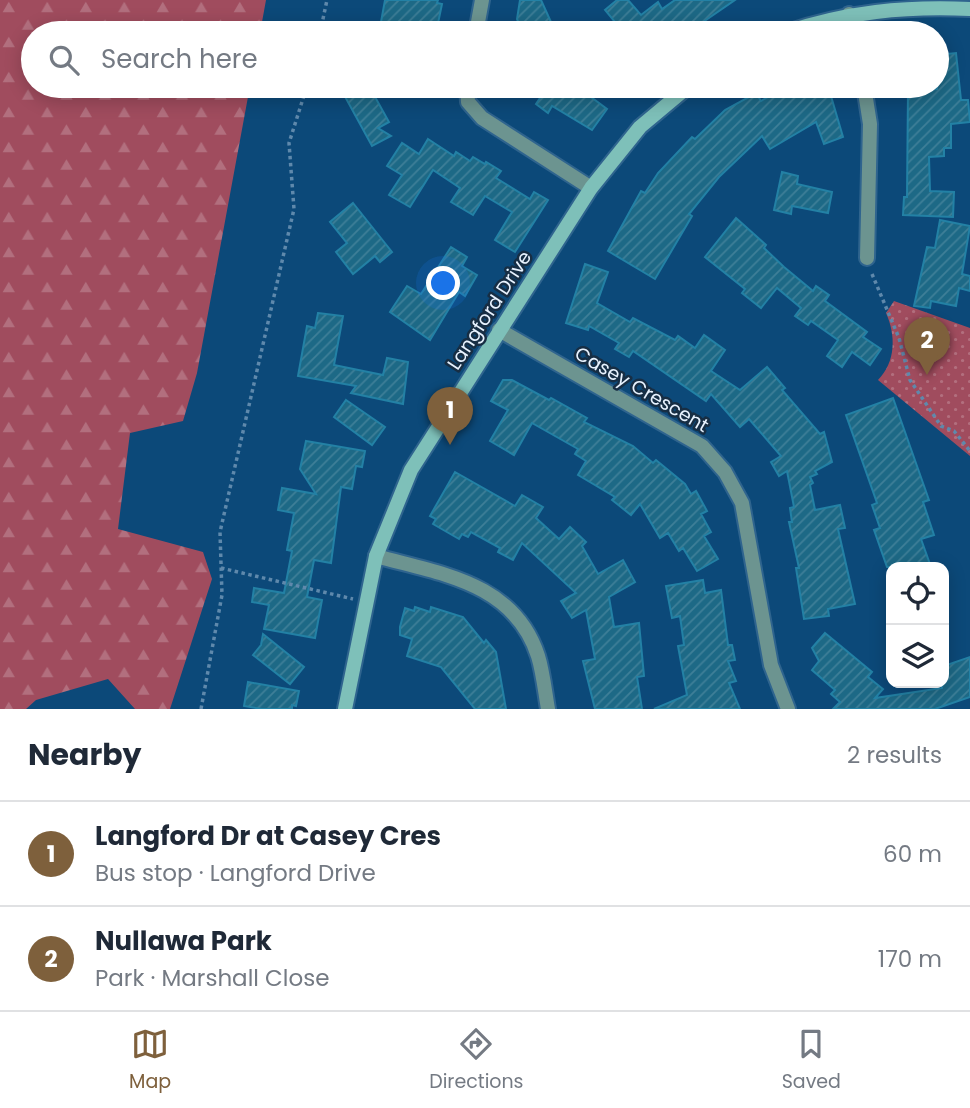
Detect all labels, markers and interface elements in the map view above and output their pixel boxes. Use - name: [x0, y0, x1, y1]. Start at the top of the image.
- search box: [21, 21, 949, 98]
- icon: search: [45, 41, 83, 79]
- text: Search here: [101, 41, 258, 77]
- street label: Langford Drive: [441, 245, 538, 375]
- your location: [426, 266, 460, 300]
- pin: 2: [904, 317, 950, 375]
- street label: Casey Crescent: [570, 340, 714, 439]
- pin: 1: [427, 387, 473, 445]
- map controls: [886, 562, 949, 688]
- button: locate: [886, 562, 949, 625]
- button: layers: [886, 625, 949, 688]
- text: Nearby: [28, 733, 142, 776]
- text: 2 results: [847, 739, 942, 771]
- text: Langford Dr at Casey Cres: [95, 818, 441, 854]
- text: 1: [47, 838, 55, 870]
- text: 60 m: [883, 838, 942, 870]
- text: Bus stop · Langford Drive: [95, 857, 376, 889]
- text: Nullawa Park: [95, 923, 272, 959]
- text: 2: [44, 943, 58, 975]
- text: 170 m: [878, 943, 942, 975]
- text: Park · Marshall Close: [95, 962, 330, 994]
- tab: Map: [129, 1025, 171, 1096]
- tab: Directions: [429, 1025, 524, 1096]
- tab: Saved: [782, 1025, 841, 1096]

